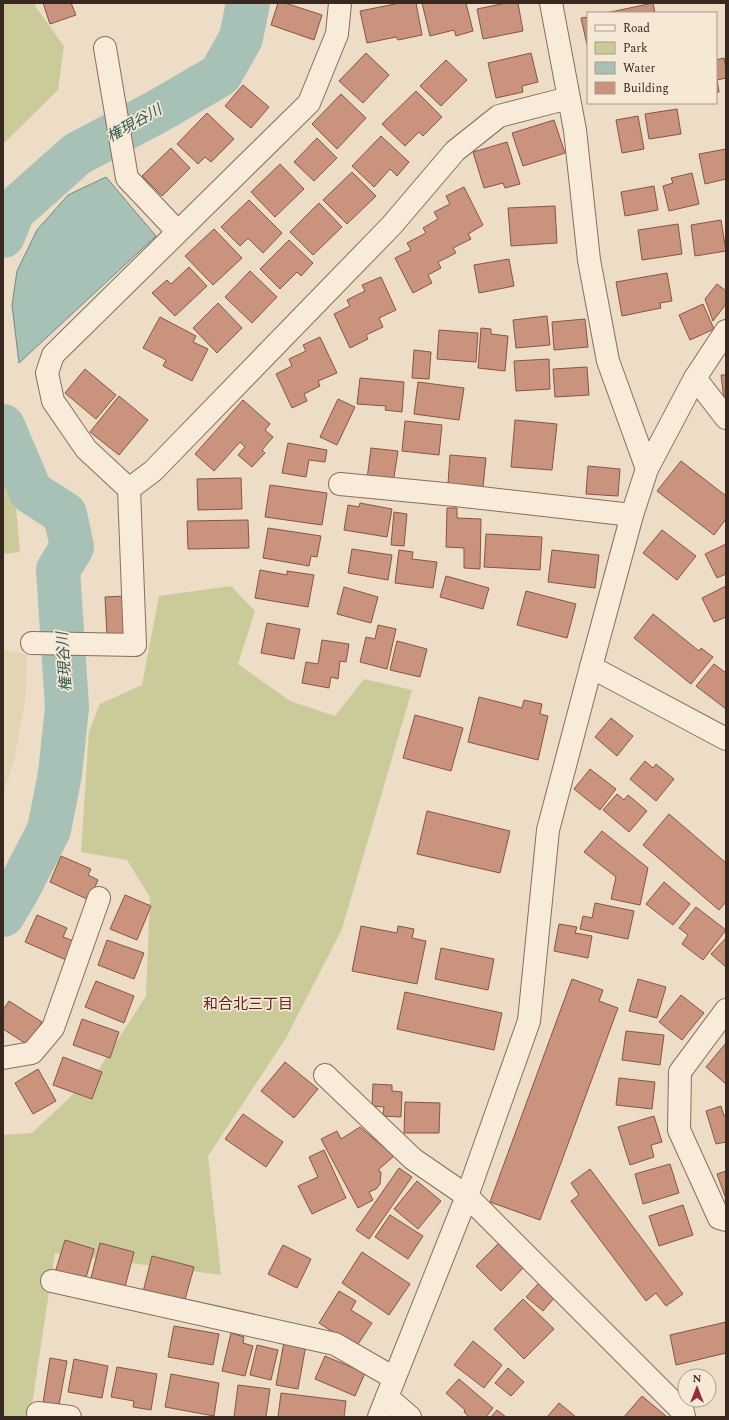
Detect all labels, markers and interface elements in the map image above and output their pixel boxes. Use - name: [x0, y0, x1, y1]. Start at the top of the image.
- legend: [587, 12, 717, 104]
- text: Road: [623, 19, 650, 38]
- text: Park: [623, 39, 648, 58]
- text: Water: [623, 59, 655, 78]
- text: Building: [623, 79, 669, 98]
- water label: 権現谷川: [102, 98, 168, 148]
- water label: 権現谷川: [51, 629, 78, 693]
- district label: 和合北三丁目: [203, 993, 293, 1016]
- north arrow: [677, 1368, 717, 1408]
- text: N: [693, 1370, 702, 1387]

